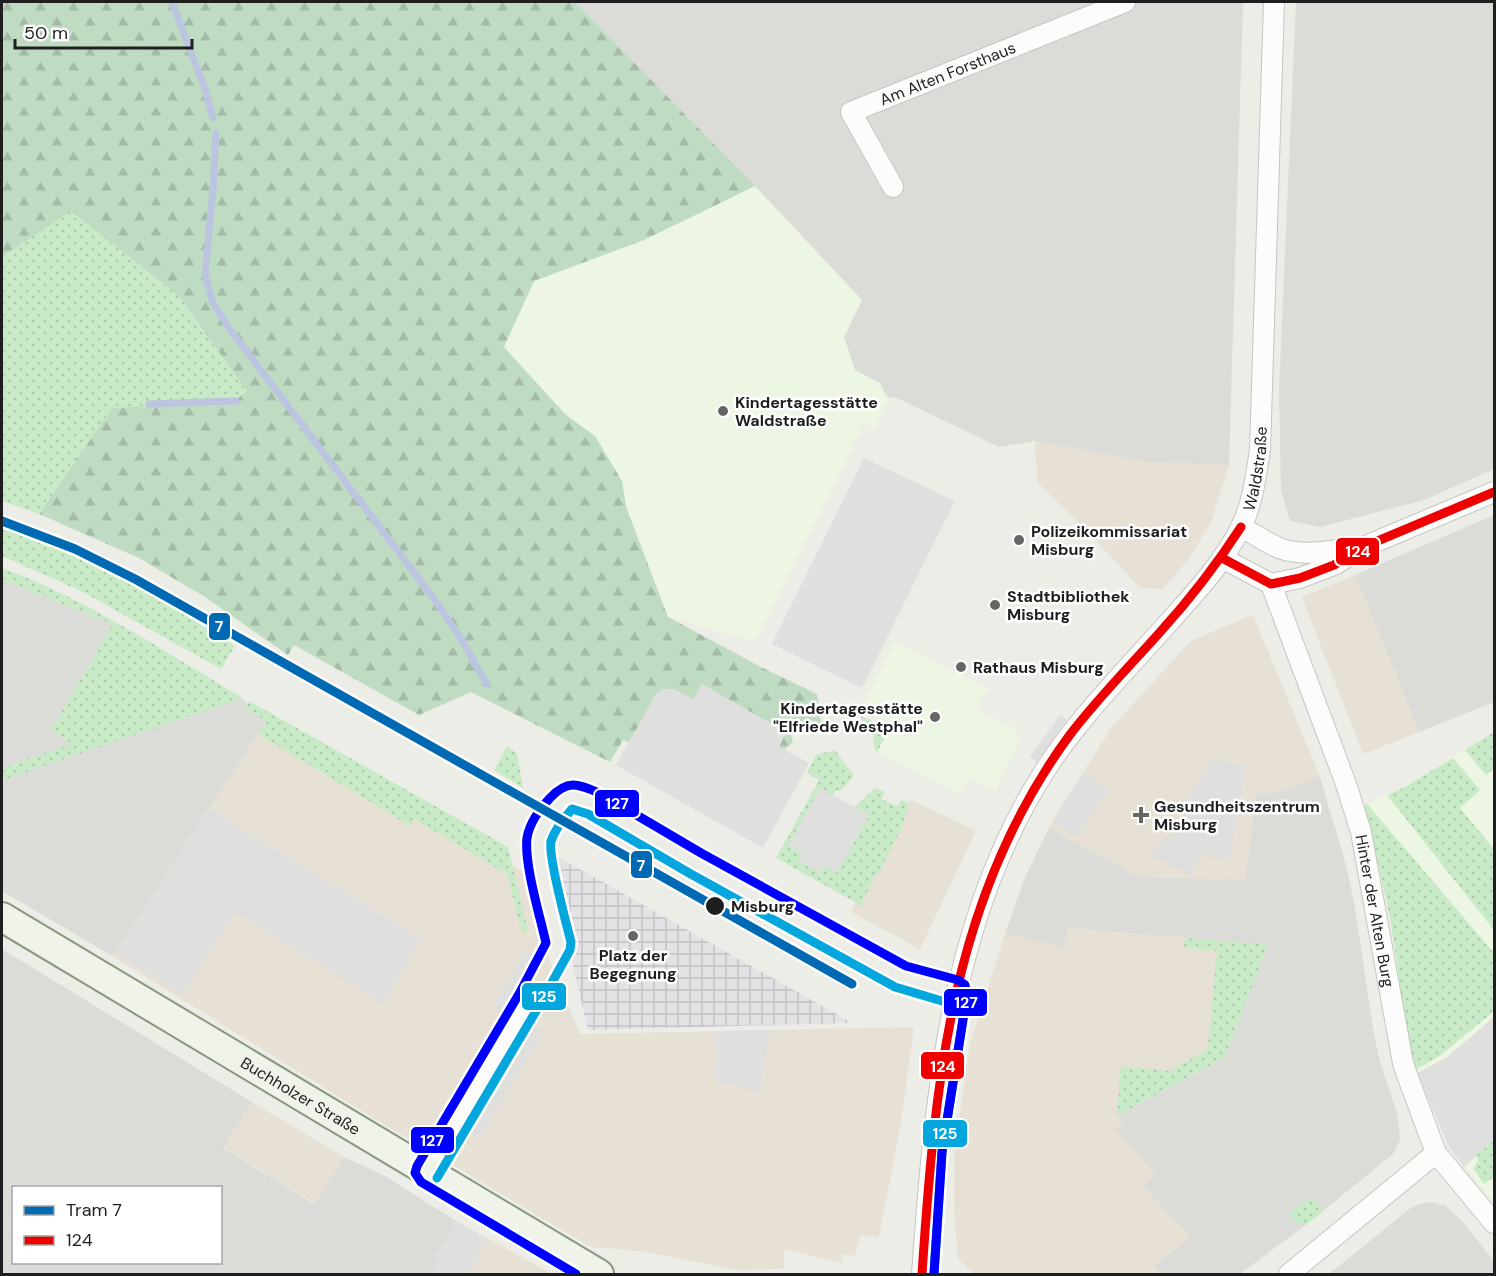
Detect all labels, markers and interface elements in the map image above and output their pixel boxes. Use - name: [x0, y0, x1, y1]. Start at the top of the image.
- scale bar: [15, 12, 192, 50]
- text: 50 m: [24, 21, 68, 45]
- street label: Am Alten Forsthaus: [876, 37, 1019, 110]
- place label: Kindertagesstätte Waldstraße: [735, 392, 878, 431]
- marker: Kindertagesstätte Waldstraße: [716, 404, 730, 418]
- street label: Waldstraße: [1238, 426, 1271, 513]
- place label: Polizeikommissariat Misburg: [1031, 521, 1187, 560]
- marker: Polizeikommissariat Misburg: [1012, 533, 1026, 547]
- line badge: 124: [1335, 537, 1380, 566]
- text: 124: [1345, 541, 1371, 562]
- place label: Stadtbibliothek Misburg: [1007, 586, 1130, 625]
- marker: Stadtbibliothek Misburg: [988, 598, 1002, 612]
- line badge: 7: [208, 612, 231, 641]
- text: 7: [215, 616, 224, 637]
- place label: Rathaus Misburg: [973, 657, 1104, 678]
- marker: Rathaus Misburg: [954, 660, 968, 674]
- place label: Kindertagesstätte "Elfriede Westphal": [773, 698, 923, 737]
- marker: Kindertagesstätte "Elfriede Westphal": [928, 710, 942, 724]
- line badge: 127: [594, 789, 640, 818]
- text: 127: [605, 793, 629, 814]
- place label: Gesundheitszentrum Misburg: [1154, 796, 1320, 835]
- marker: Gesundheitszentrum Misburg: [1132, 806, 1150, 824]
- street label: Hinter der Alten Burg: [1351, 833, 1400, 989]
- line badge: 7: [630, 850, 653, 879]
- text: 7: [637, 855, 646, 876]
- marker: Misburg: [704, 895, 726, 917]
- place label: Misburg: [731, 896, 794, 917]
- marker: Platz der Begegnung: [626, 929, 640, 943]
- place label: Platz der Begegnung: [590, 945, 676, 984]
- line badge: 125: [521, 982, 567, 1011]
- text: 125: [531, 986, 557, 1007]
- line badge: 127: [943, 988, 988, 1017]
- text: 127: [954, 992, 978, 1013]
- line badge: 124: [920, 1051, 965, 1080]
- street label: Buchholzer Straße: [237, 1052, 364, 1139]
- text: 124: [930, 1056, 956, 1077]
- line badge: 125: [922, 1119, 968, 1148]
- text: 125: [932, 1123, 958, 1144]
- line badge: 127: [410, 1126, 455, 1154]
- text: 127: [420, 1130, 444, 1151]
- legend: [12, 1186, 222, 1264]
- text: Tram 7: [66, 1198, 122, 1222]
- text: 124: [66, 1228, 93, 1252]

